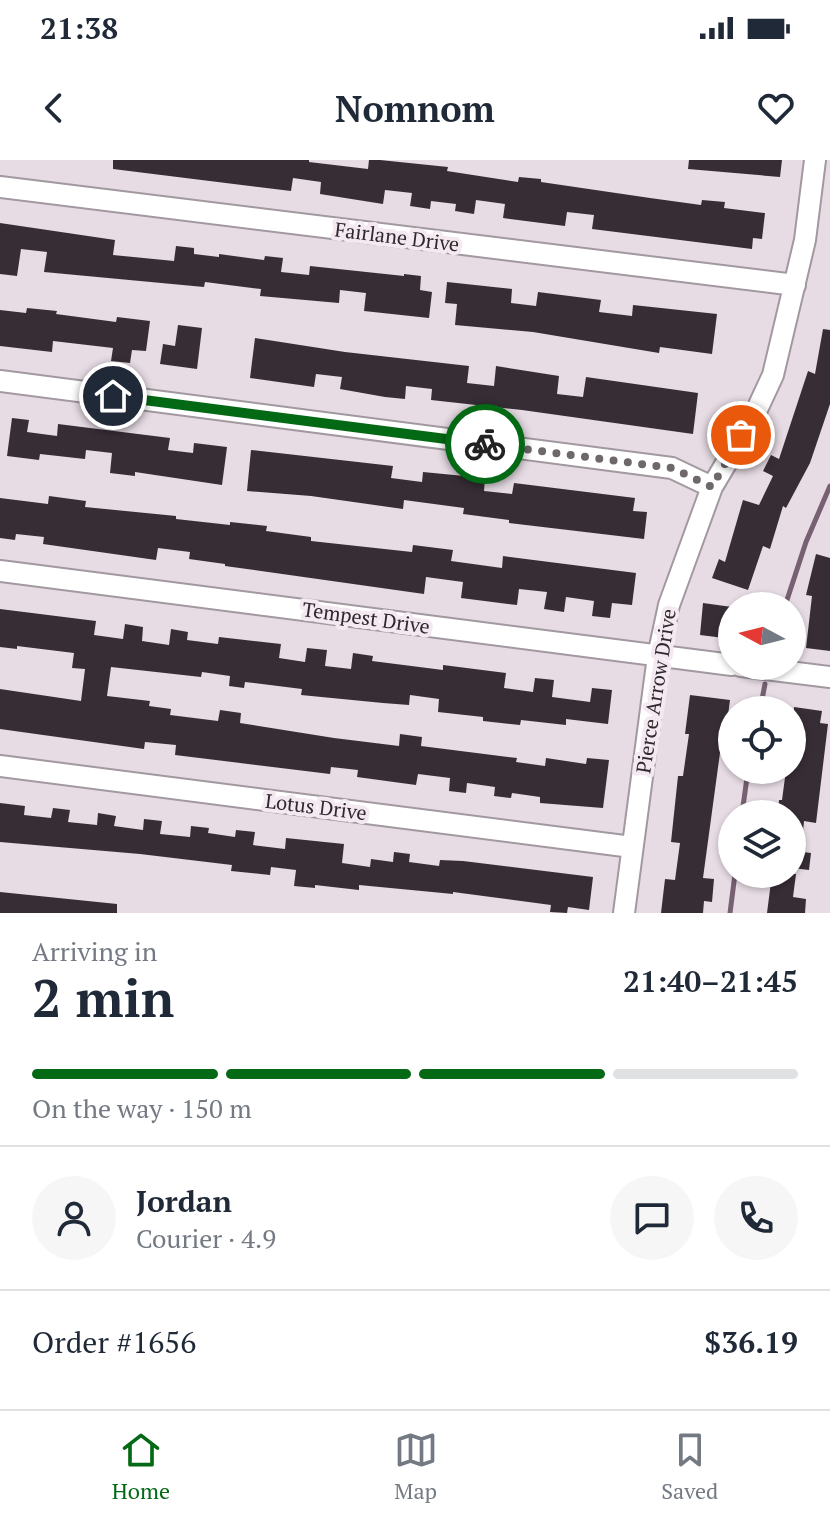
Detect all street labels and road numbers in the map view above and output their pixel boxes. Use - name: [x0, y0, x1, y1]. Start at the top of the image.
- street label: Fairlane Drive: [333, 215, 461, 258]
- street label: Tempest Drive: [301, 595, 432, 640]
- street label: Pierce Arrow Drive: [629, 607, 682, 775]
- street label: Lotus Drive: [264, 787, 368, 826]

